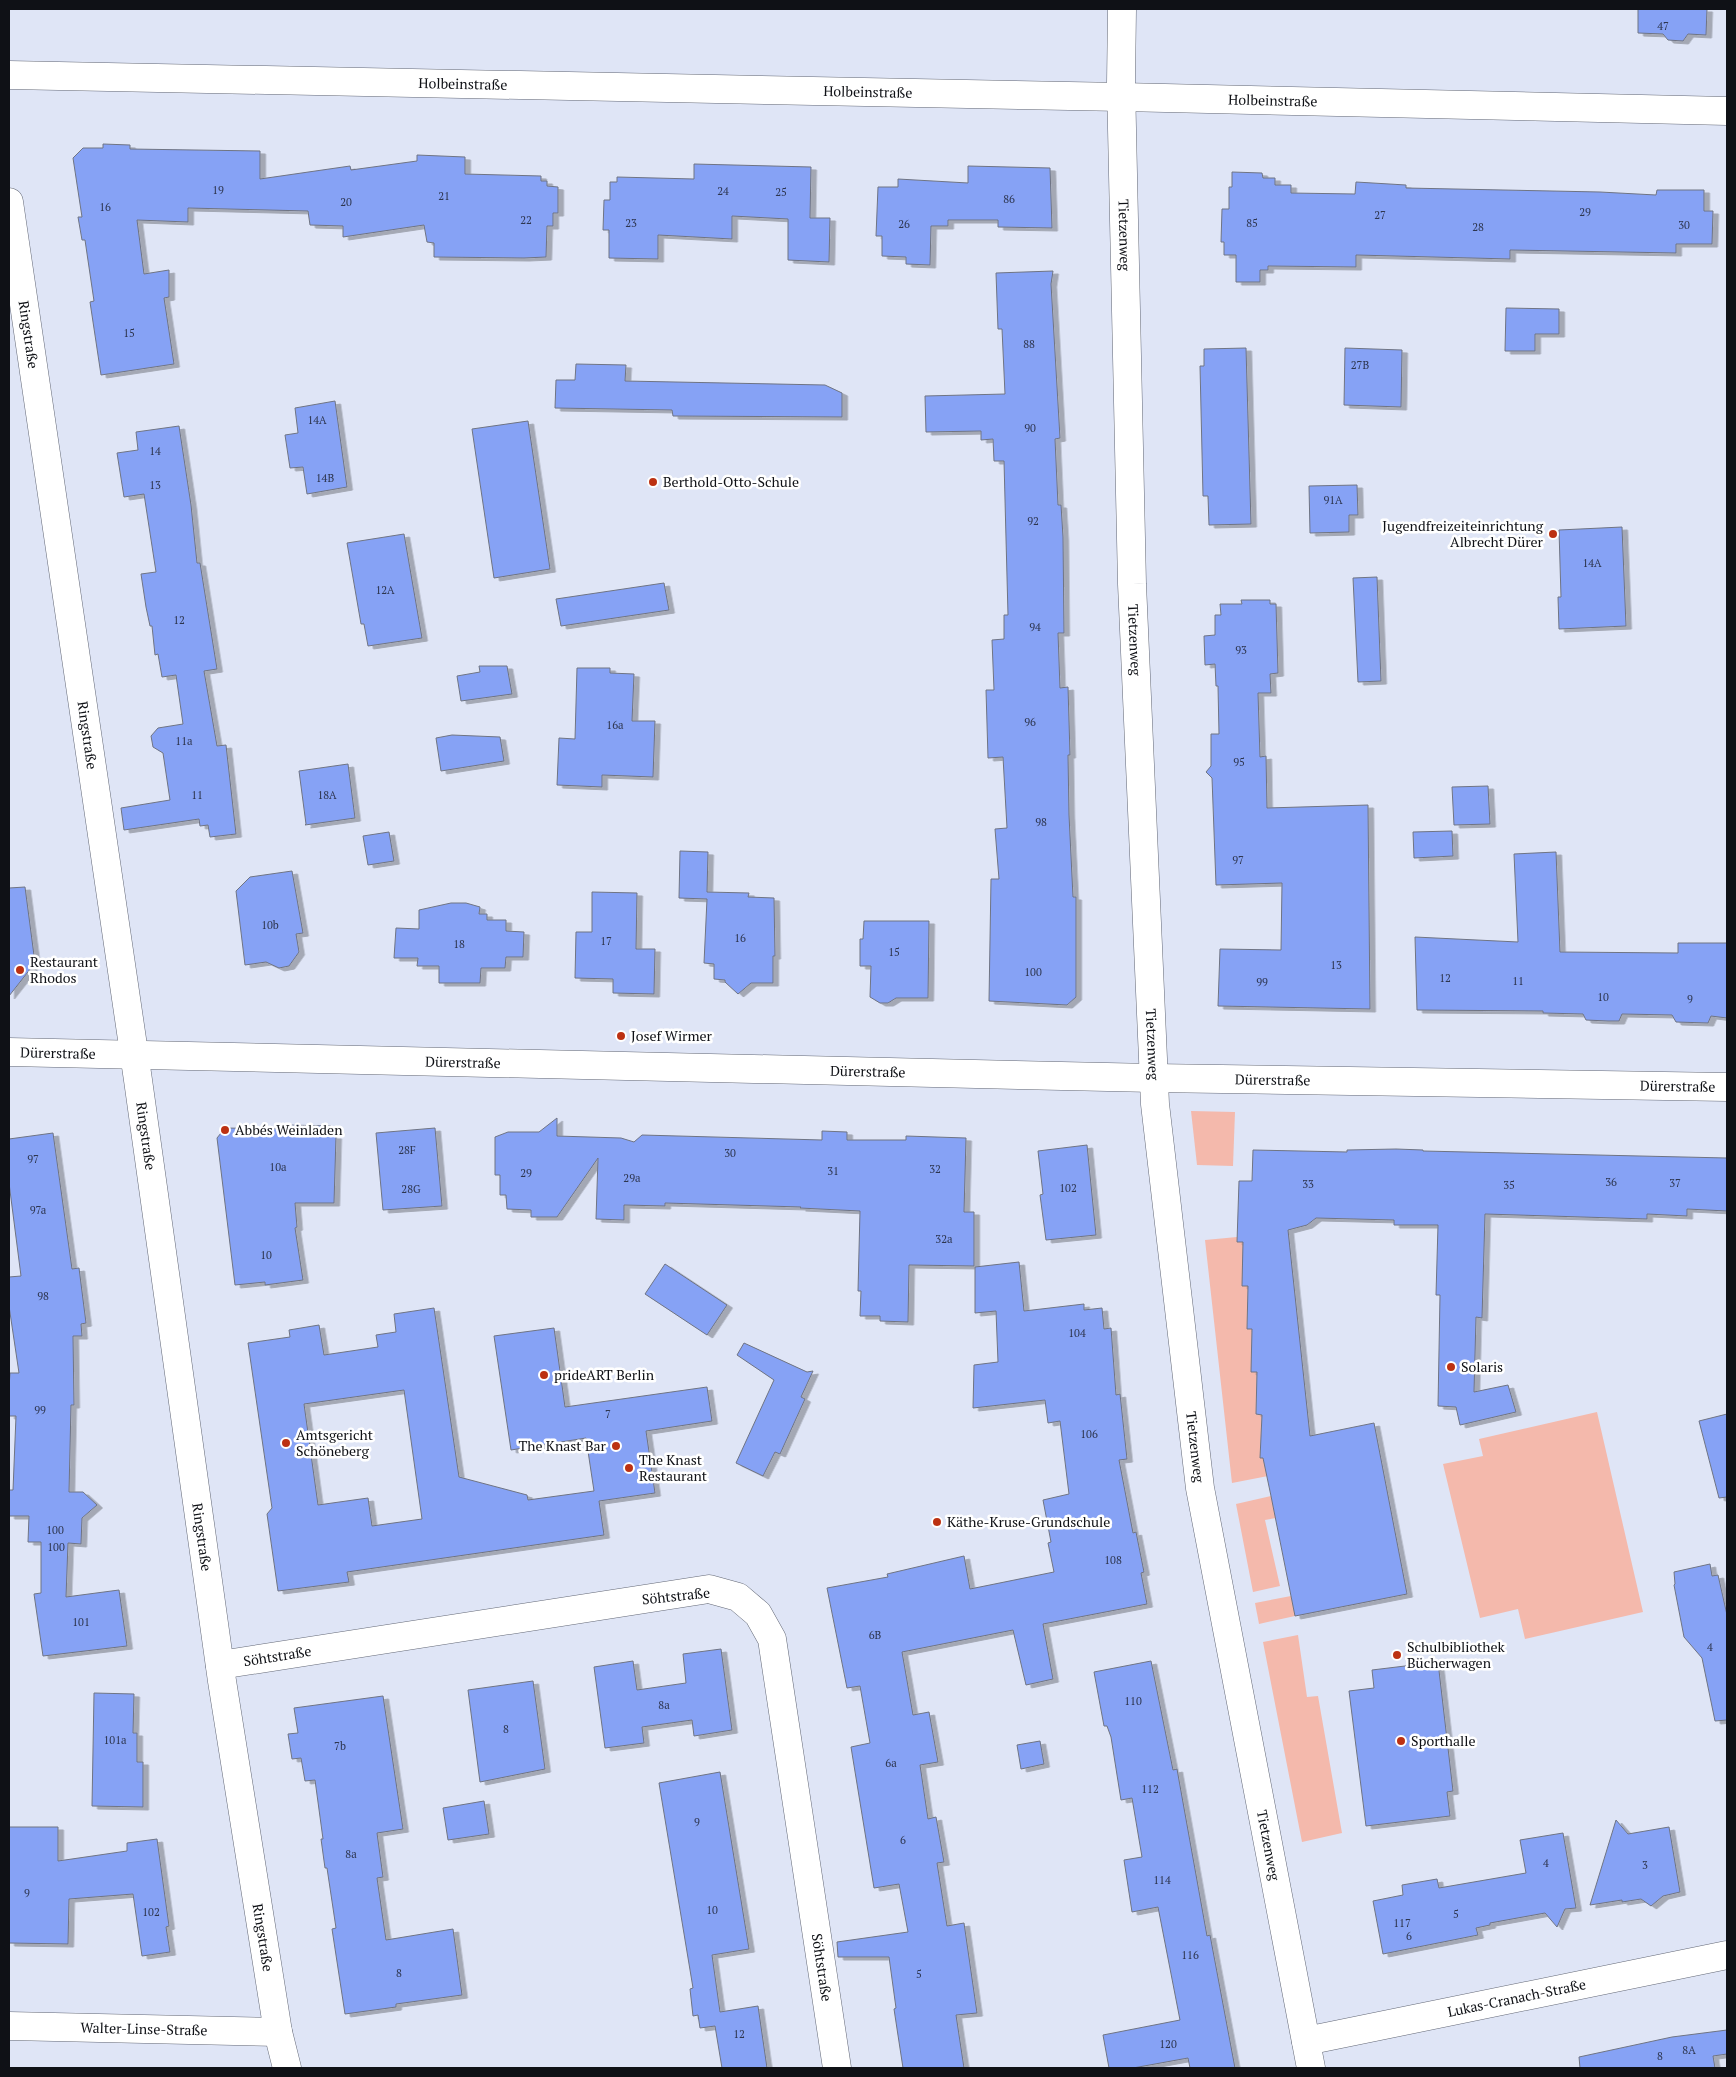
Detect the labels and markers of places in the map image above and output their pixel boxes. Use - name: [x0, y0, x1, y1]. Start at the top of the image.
- place label: Berthold-Otto-Schule: [663, 472, 799, 491]
- marker: Berthold-Otto-Schule: [647, 476, 659, 488]
- place label: Jugendfreizeiteinrichtung Albrecht Dürer: [1382, 516, 1544, 551]
- marker: Jugendfreizeiteinrichtung Albrecht Dürer: [1547, 528, 1559, 540]
- place label: Restaurant Rhodos: [30, 952, 99, 987]
- marker: Restaurant Rhodos: [14, 964, 26, 976]
- place label: Josef Wirmer: [631, 1026, 713, 1045]
- marker: Josef Wirmer: [615, 1030, 627, 1042]
- place label: Abbés Weinladen: [235, 1120, 343, 1139]
- marker: Abbés Weinladen: [219, 1124, 231, 1136]
- place label: Solaris: [1461, 1357, 1503, 1376]
- marker: Solaris: [1445, 1361, 1457, 1373]
- place label: prideART Berlin: [554, 1365, 655, 1384]
- marker: prideART Berlin: [538, 1369, 550, 1381]
- place label: Amtsgericht Schöneberg: [296, 1425, 374, 1460]
- place label: The Knast Bar: [519, 1436, 607, 1455]
- marker: Amtsgericht Schöneberg: [280, 1437, 292, 1449]
- marker: The Knast Bar: [610, 1440, 622, 1452]
- place label: The Knast Restaurant: [639, 1450, 708, 1485]
- marker: The Knast Restaurant: [623, 1462, 635, 1474]
- place label: Käthe-Kruse-Grundschule: [947, 1512, 1110, 1531]
- marker: Käthe-Kruse-Grundschule: [931, 1516, 943, 1528]
- place label: Schulbibliothek Bücherwagen: [1407, 1637, 1505, 1672]
- marker: Schulbibliothek Bücherwagen: [1391, 1649, 1403, 1661]
- place label: Sporthalle: [1411, 1731, 1476, 1750]
- marker: Sporthalle: [1395, 1735, 1407, 1747]

